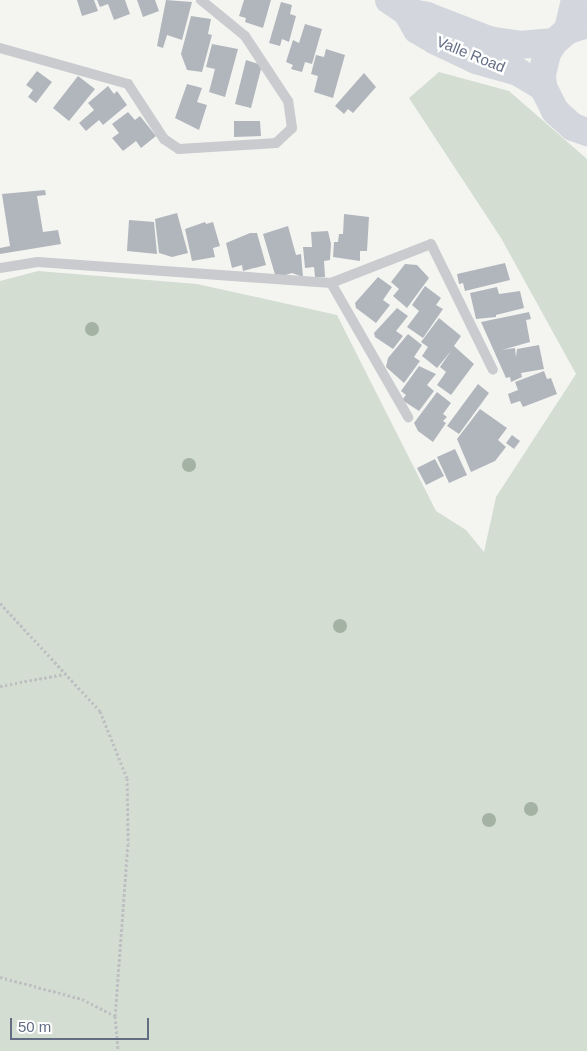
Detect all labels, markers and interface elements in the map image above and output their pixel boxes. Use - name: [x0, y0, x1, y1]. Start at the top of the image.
- street label: Valle Road: [434, 32, 508, 76]
- scale bar: [12, 1008, 151, 1040]
- text: 50 m: [18, 1018, 51, 1035]

